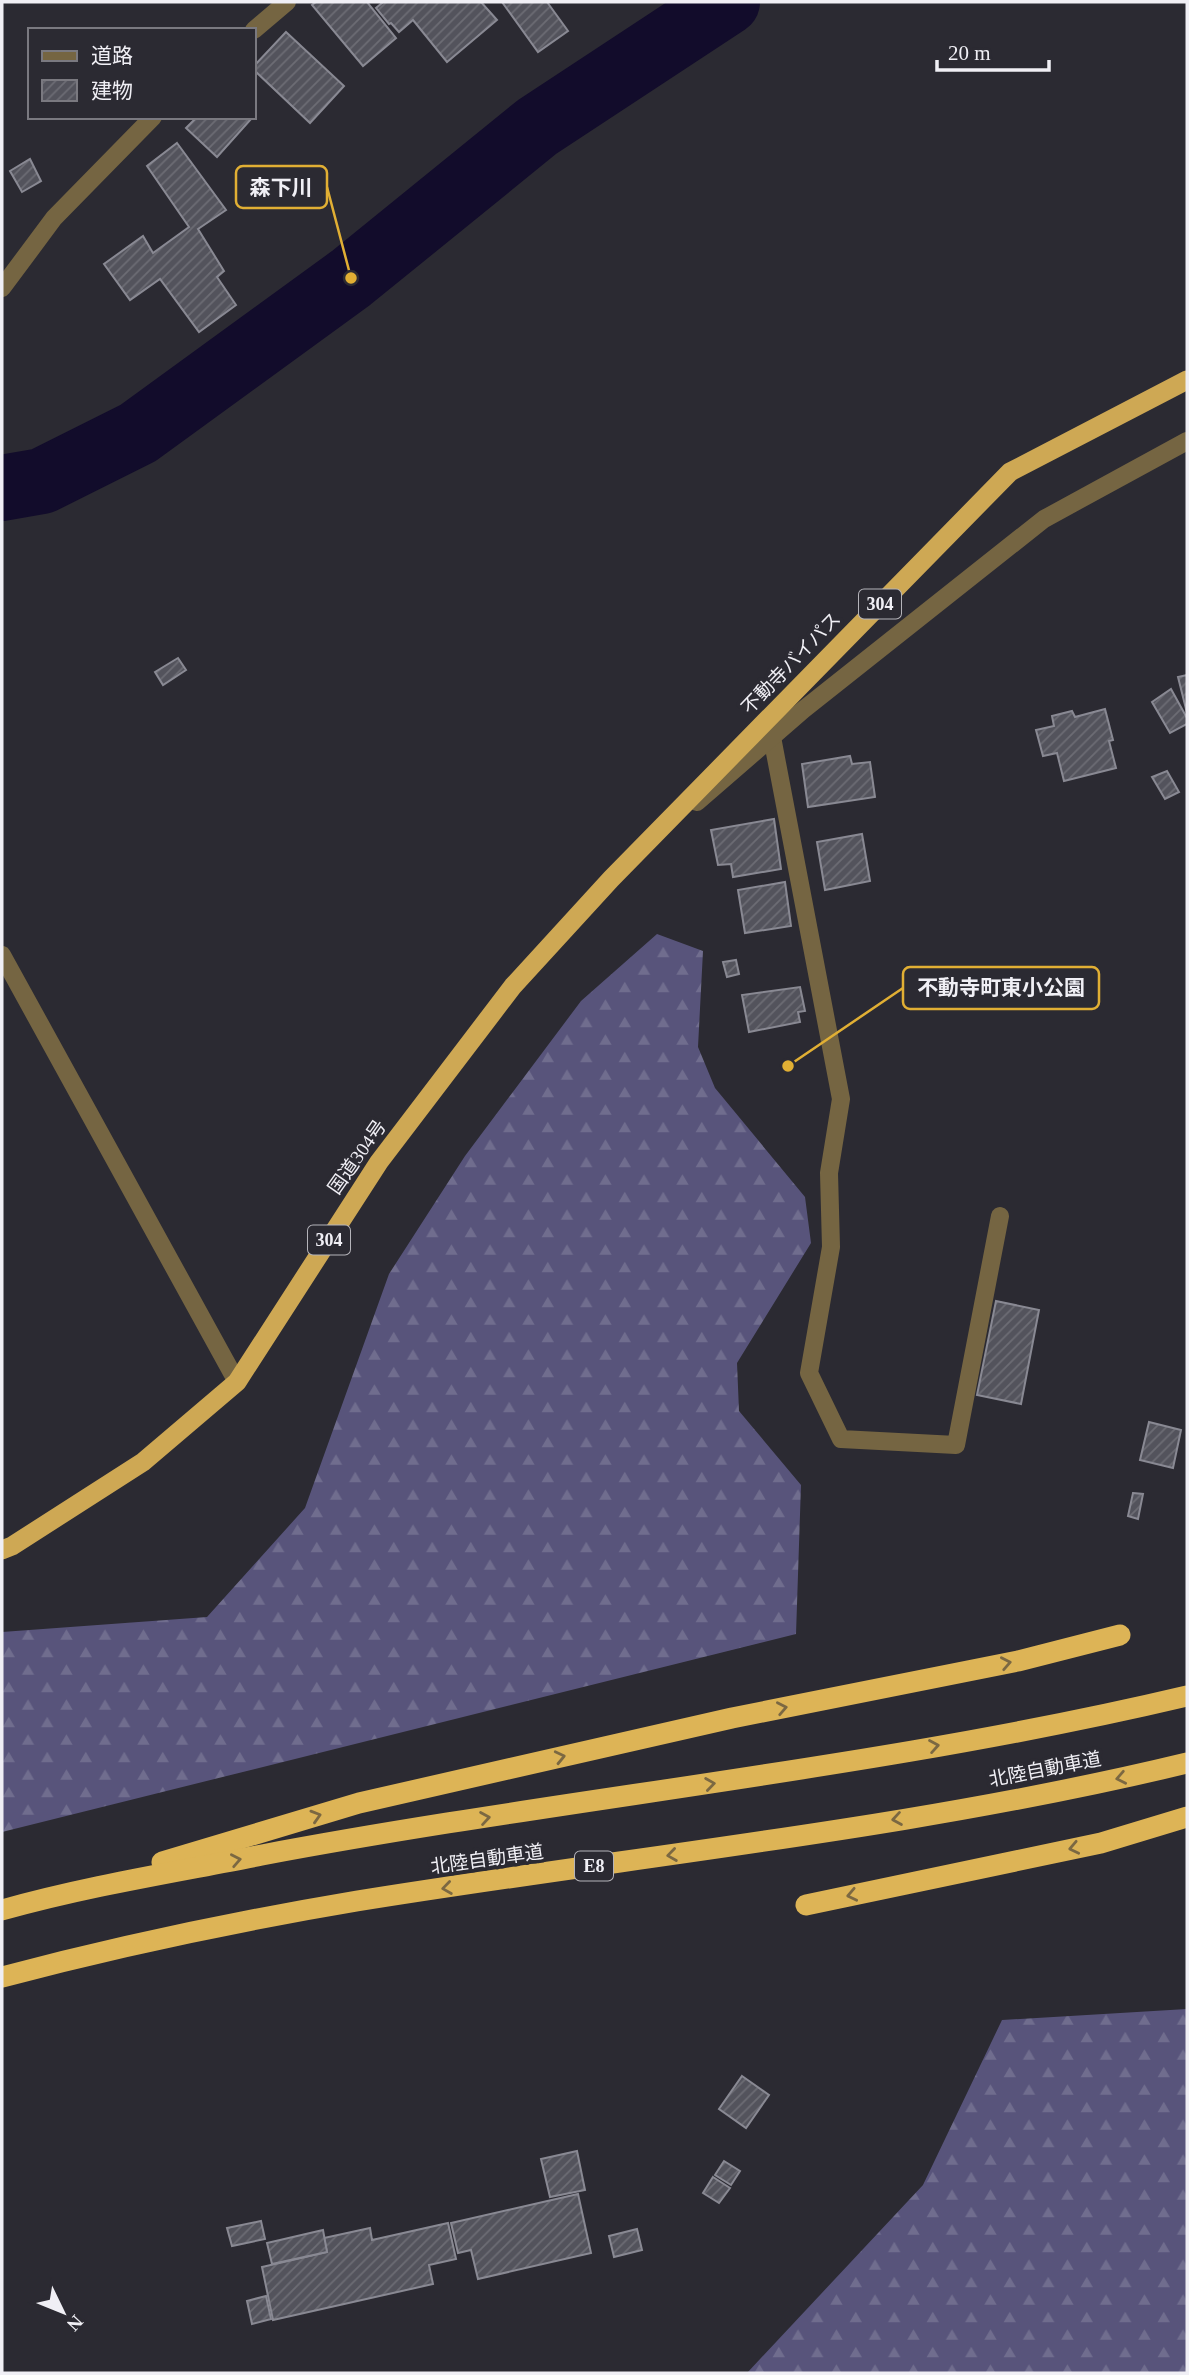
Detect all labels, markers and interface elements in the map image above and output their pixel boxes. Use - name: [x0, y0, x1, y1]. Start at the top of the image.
- legend: [28, 28, 256, 119]
- scale bar: [937, 28, 1049, 72]
- text: 20 m: [948, 41, 991, 65]
- text: 道路: [91, 44, 133, 68]
- text: 建物: [91, 79, 133, 103]
- callout: 森下川: [236, 166, 327, 208]
- text: 森下川: [250, 176, 313, 200]
- road number: 304: [859, 590, 901, 618]
- street label: 不動寺バイパス: [737, 608, 845, 718]
- callout: 不動寺町東小公園: [903, 967, 1099, 1009]
- text: 不動寺町東小公園: [917, 976, 1085, 1000]
- street label: 国道304号: [324, 1116, 390, 1198]
- road number: 304: [308, 1226, 350, 1254]
- one-way arrow: [1000, 1657, 1012, 1672]
- one-way arrow: [776, 1701, 788, 1716]
- one-way arrow: [928, 1739, 940, 1754]
- street label: 北陸自動車道: [987, 1748, 1103, 1790]
- one-way arrow: [554, 1751, 566, 1765]
- one-way arrow: [1115, 1769, 1127, 1784]
- one-way arrow: [704, 1777, 715, 1792]
- one-way arrow: [309, 1810, 321, 1825]
- one-way arrow: [479, 1811, 490, 1826]
- one-way arrow: [891, 1811, 903, 1826]
- one-way arrow: [1068, 1840, 1080, 1855]
- street label: 北陸自動車道: [429, 1841, 545, 1877]
- one-way arrow: [666, 1847, 678, 1862]
- road number: E8: [575, 1852, 613, 1880]
- one-way arrow: [230, 1853, 242, 1868]
- one-way arrow: [441, 1880, 453, 1895]
- one-way arrow: [846, 1887, 858, 1902]
- north arrow: [28, 2277, 98, 2347]
- text: N: [63, 2311, 87, 2336]

